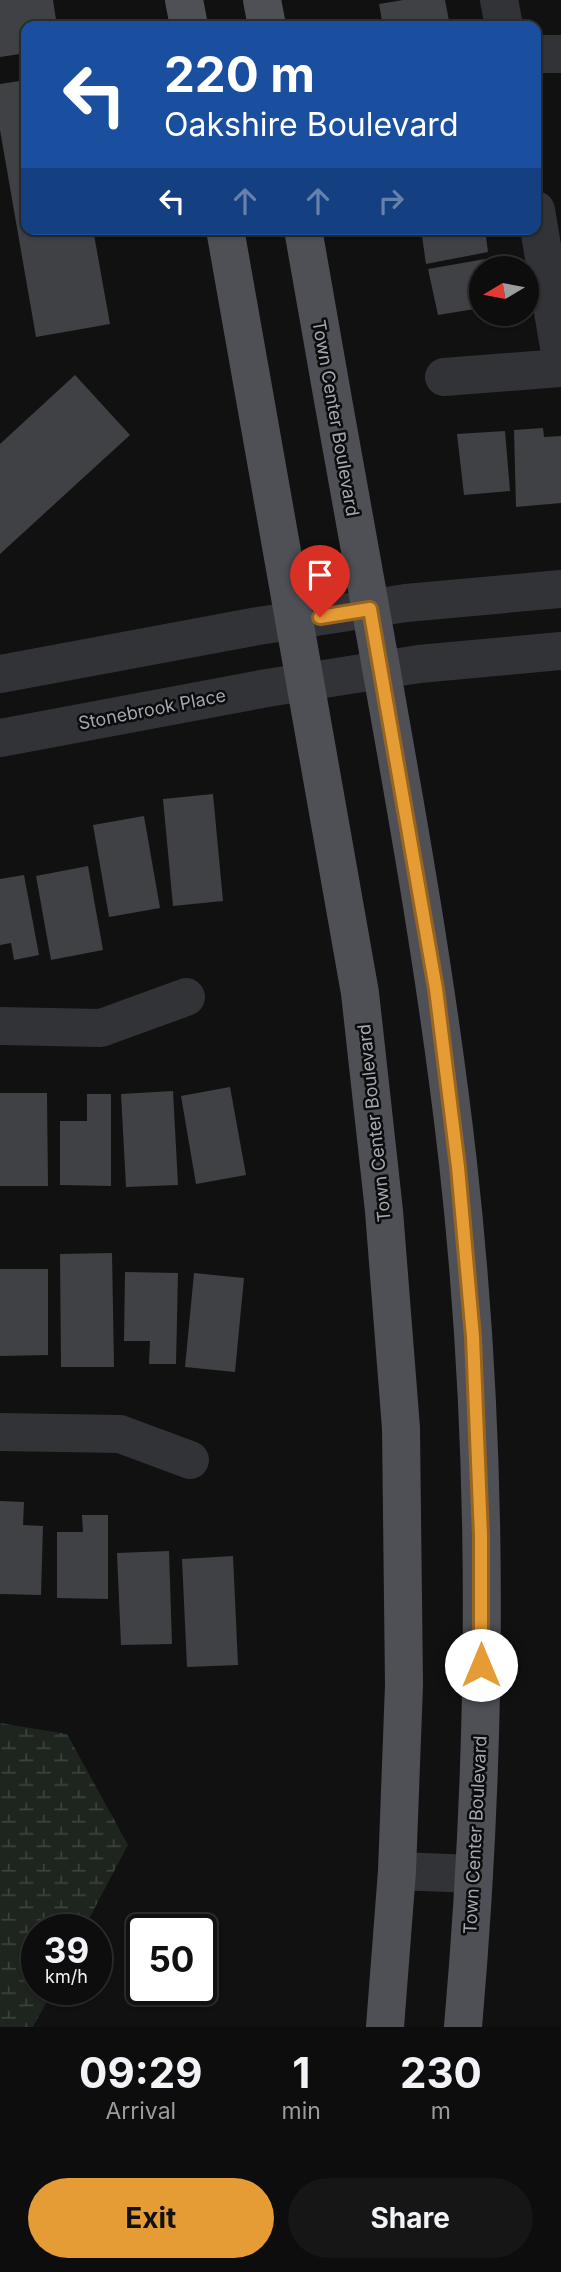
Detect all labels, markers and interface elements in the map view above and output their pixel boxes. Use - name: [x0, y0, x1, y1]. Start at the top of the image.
- text: 220 m: [164, 45, 315, 104]
- icon: left: [49, 49, 140, 140]
- text: Oakshire Boulevard: [164, 105, 458, 144]
- icon: left: [153, 182, 191, 220]
- icon: ahead: [226, 182, 264, 220]
- icon: ahead: [299, 182, 337, 220]
- icon: right: [372, 182, 410, 220]
- north arrow: [469, 256, 539, 326]
- map controls: [469, 256, 539, 326]
- street label: Town Center Boulevard: [308, 318, 364, 518]
- pin: [290, 545, 350, 617]
- icon: arrive: [301, 556, 339, 594]
- street label: Stonebrook Place: [76, 684, 228, 734]
- street label: Town Center Boulevard: [353, 1023, 395, 1223]
- position arrow: [444, 1628, 518, 1702]
- street label: Town Center Boulevard: [459, 1735, 491, 1935]
- speed limit sign: 50: [126, 1914, 217, 2005]
- text: 39: [44, 1929, 89, 1971]
- text: km/h: [45, 1966, 88, 1987]
- text: 09:29: [79, 2047, 202, 2098]
- text: 1: [292, 2047, 310, 2098]
- text: 230: [400, 2047, 482, 2098]
- text: Arrival: [105, 2097, 176, 2125]
- text: min: [282, 2097, 321, 2125]
- text: m: [431, 2097, 451, 2125]
- button: Exit: [28, 2178, 274, 2258]
- button: Share: [288, 2178, 533, 2258]

